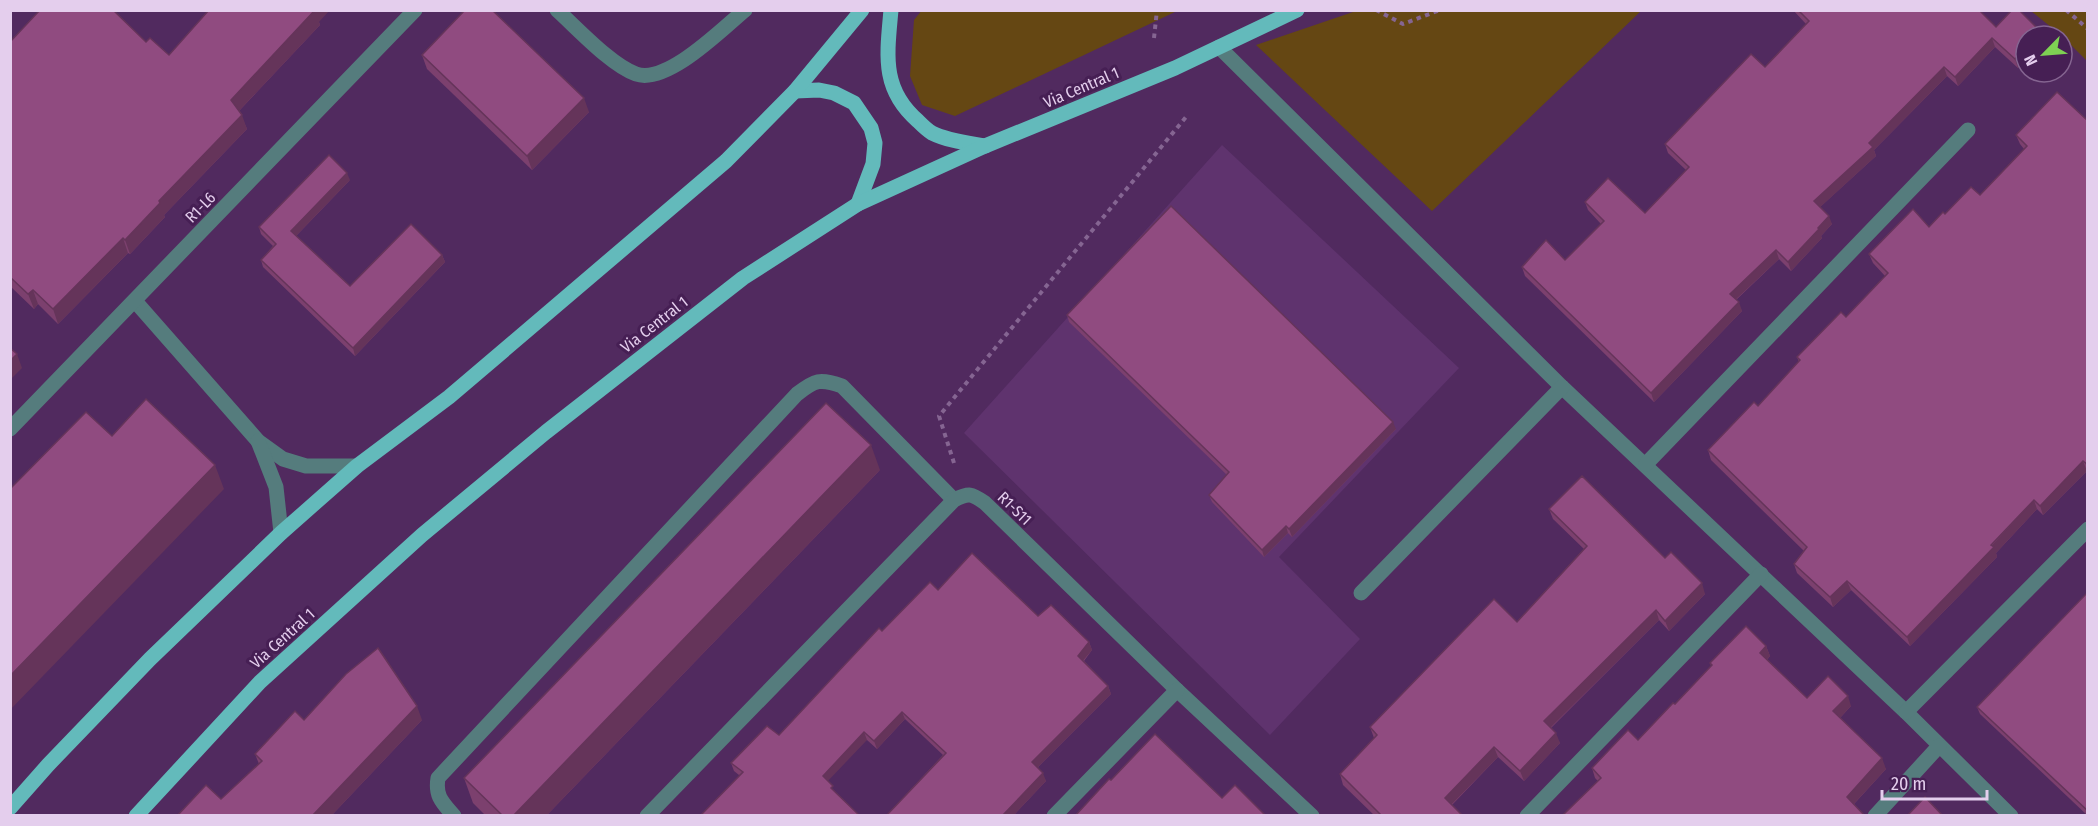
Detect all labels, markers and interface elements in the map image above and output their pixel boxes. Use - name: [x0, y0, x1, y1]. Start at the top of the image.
- north arrow: [2014, 24, 2074, 84]
- text: N: [2020, 52, 2041, 68]
- street label: Via Central 1: [1041, 63, 1122, 112]
- street label: R1-L6: [181, 188, 219, 227]
- street label: Via Central 1: [617, 292, 692, 357]
- street label: R1-S11: [994, 488, 1036, 529]
- street label: Via Central 1: [246, 604, 318, 672]
- scale bar: [1882, 763, 1987, 801]
- text: 20 m: [1891, 773, 1926, 795]

